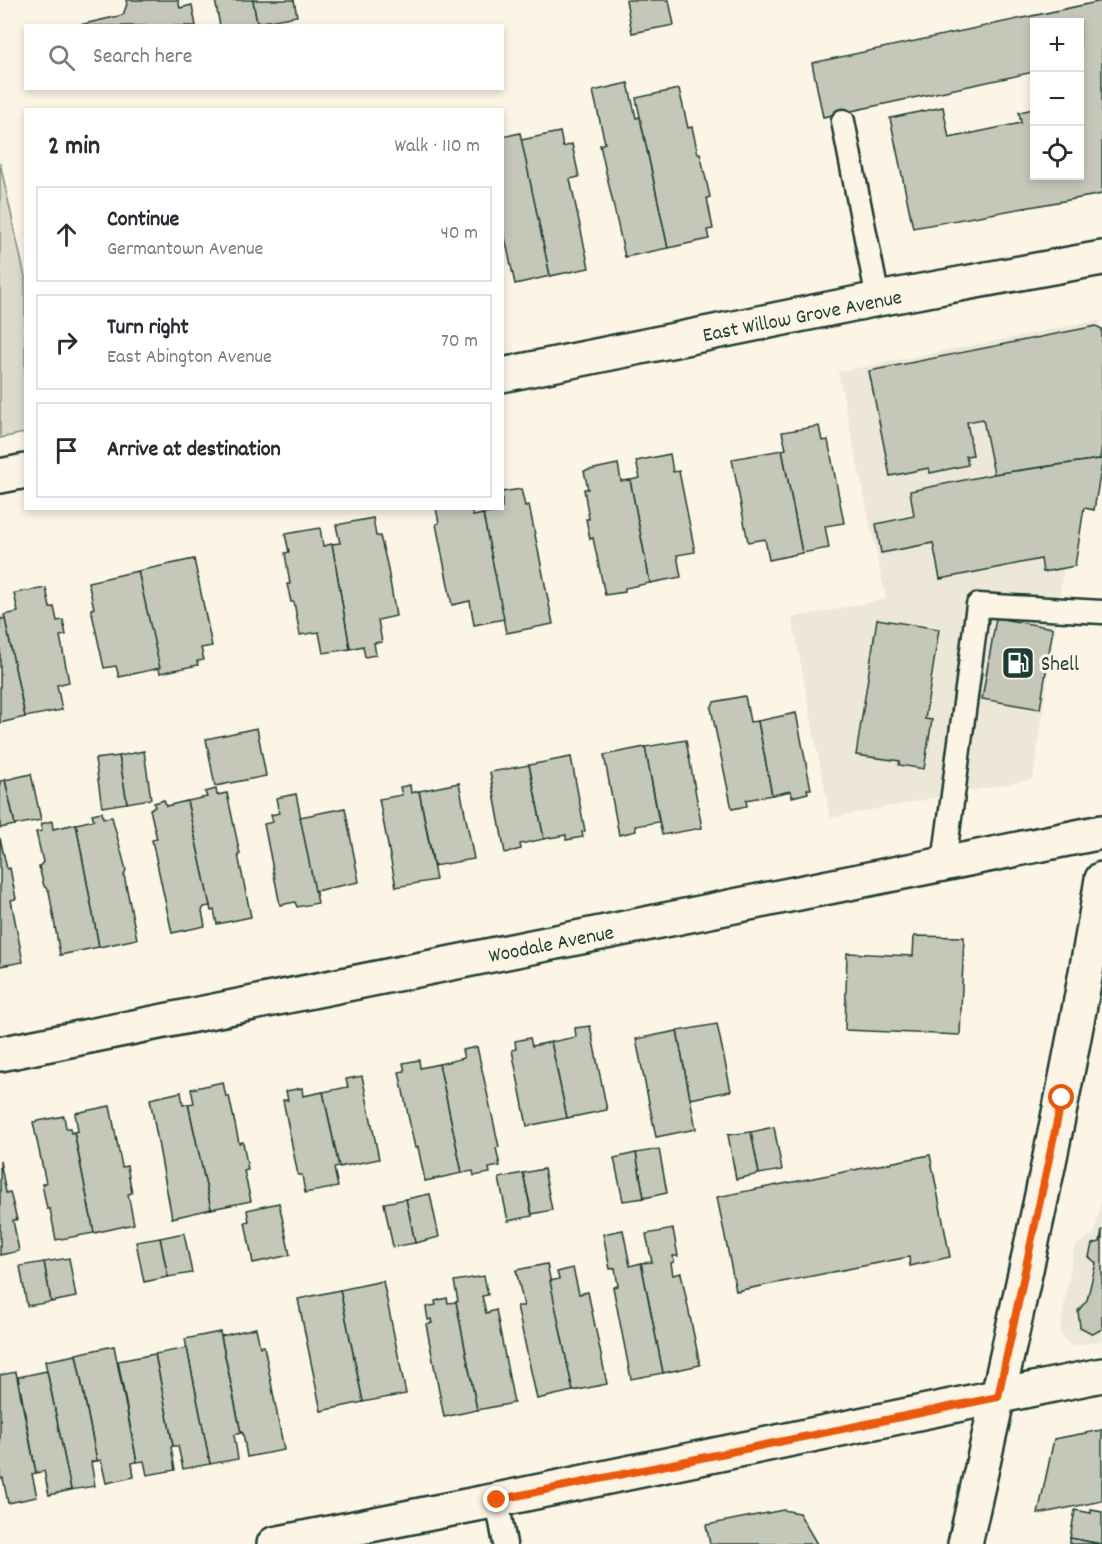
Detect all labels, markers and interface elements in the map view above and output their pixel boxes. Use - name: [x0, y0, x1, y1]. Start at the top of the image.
- map controls: [1030, 18, 1084, 180]
- button: +: [1030, 18, 1084, 72]
- search box: [24, 24, 504, 90]
- icon: search: [45, 41, 78, 74]
- text: Search here: [93, 42, 192, 73]
- button: −: [1030, 72, 1084, 126]
- button: locate: [1030, 126, 1084, 180]
- text: 2 min: [48, 129, 100, 166]
- text: Walk · 110 m: [394, 133, 480, 161]
- text: Continue: [107, 205, 179, 236]
- icon: ahead: [50, 218, 83, 251]
- text: 40 m: [440, 220, 478, 248]
- text: Germantown Avenue: [107, 236, 263, 264]
- street label: East Willow Grove Avenue: [700, 284, 905, 352]
- text: Turn right: [107, 313, 189, 344]
- icon: right: [50, 326, 83, 359]
- text: 70 m: [441, 328, 478, 356]
- text: East Abington Avenue: [107, 344, 272, 372]
- icon: arrive: [50, 434, 83, 467]
- text: Arrive at destination: [107, 435, 281, 466]
- fuel station icon: Shell: [1000, 645, 1036, 681]
- place label: Shell: [1041, 651, 1079, 681]
- street label: Woodale Avenue: [486, 919, 617, 973]
- route start: [1048, 1084, 1074, 1110]
- route end: [483, 1486, 509, 1512]

